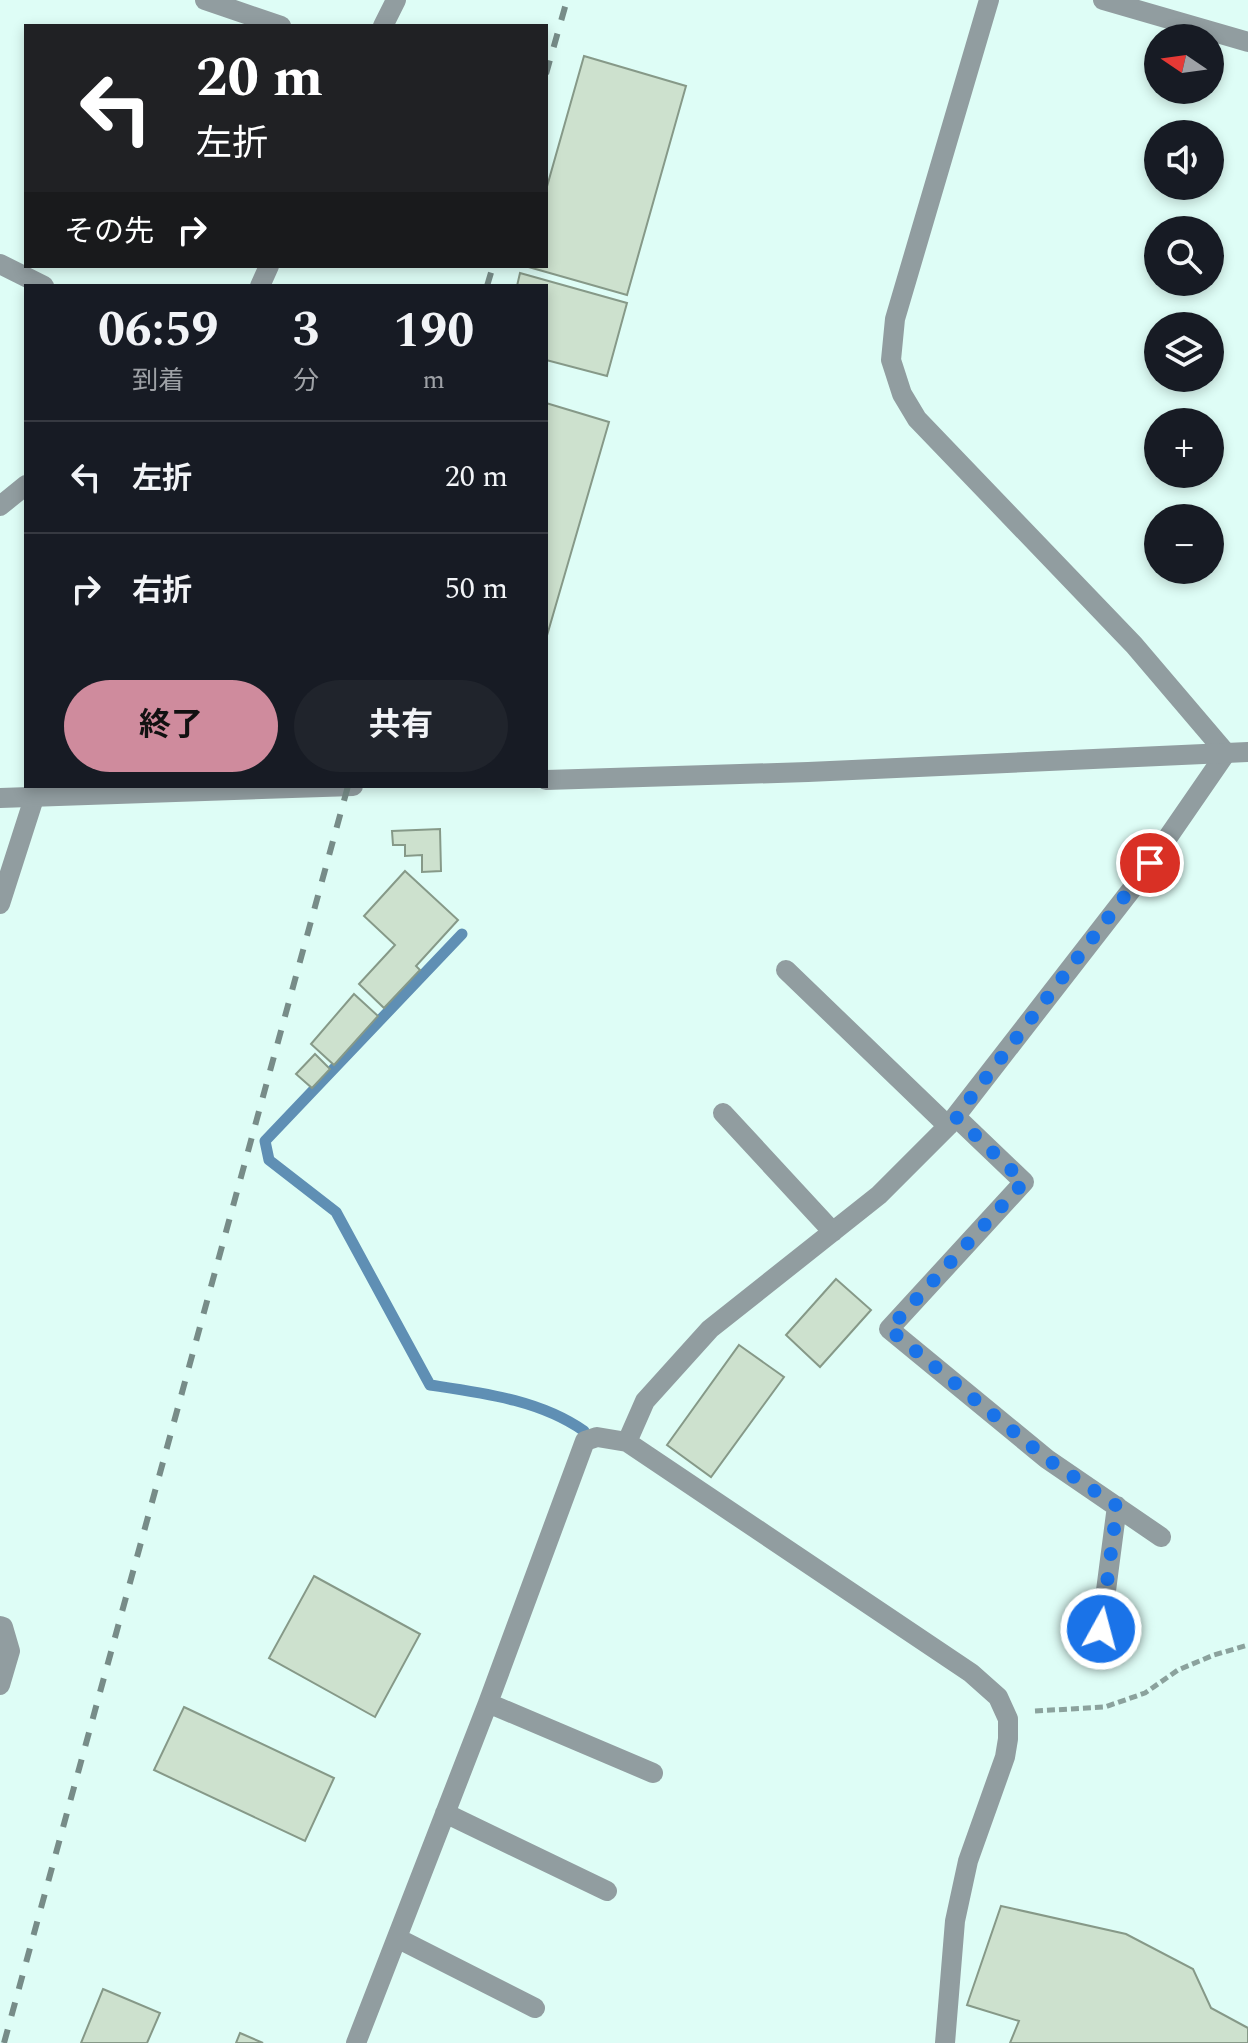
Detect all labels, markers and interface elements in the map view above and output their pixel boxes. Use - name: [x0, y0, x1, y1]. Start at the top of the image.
- north arrow: [1144, 24, 1224, 104]
- map controls: [1144, 24, 1224, 584]
- text: 20 m: [196, 36, 323, 121]
- icon: left: [64, 56, 168, 160]
- text: 左折: [196, 117, 268, 172]
- button: sound: [1144, 120, 1224, 200]
- icon: right: [170, 208, 214, 252]
- text: その先: [64, 209, 154, 255]
- button: search: [1144, 216, 1224, 296]
- text: 06:59: [98, 294, 219, 367]
- text: 3: [292, 294, 319, 367]
- text: 190: [393, 295, 474, 368]
- button: layers: [1144, 312, 1224, 392]
- text: m: [422, 360, 445, 400]
- text: 到着: [132, 361, 184, 401]
- text: 分: [293, 361, 319, 401]
- button: +: [1144, 408, 1224, 488]
- text: 20 m: [445, 454, 508, 500]
- icon: left: [64, 455, 108, 499]
- text: 左折: [132, 456, 192, 502]
- button: −: [1144, 504, 1224, 584]
- text: 50 m: [445, 566, 508, 612]
- icon: right: [64, 567, 108, 611]
- text: 右折: [132, 568, 192, 614]
- button: 終了: [64, 680, 278, 772]
- button: 共有: [294, 680, 508, 772]
- pin: [1116, 829, 1184, 897]
- icon: arrive: [1128, 841, 1172, 885]
- position arrow: [1059, 1587, 1143, 1671]

